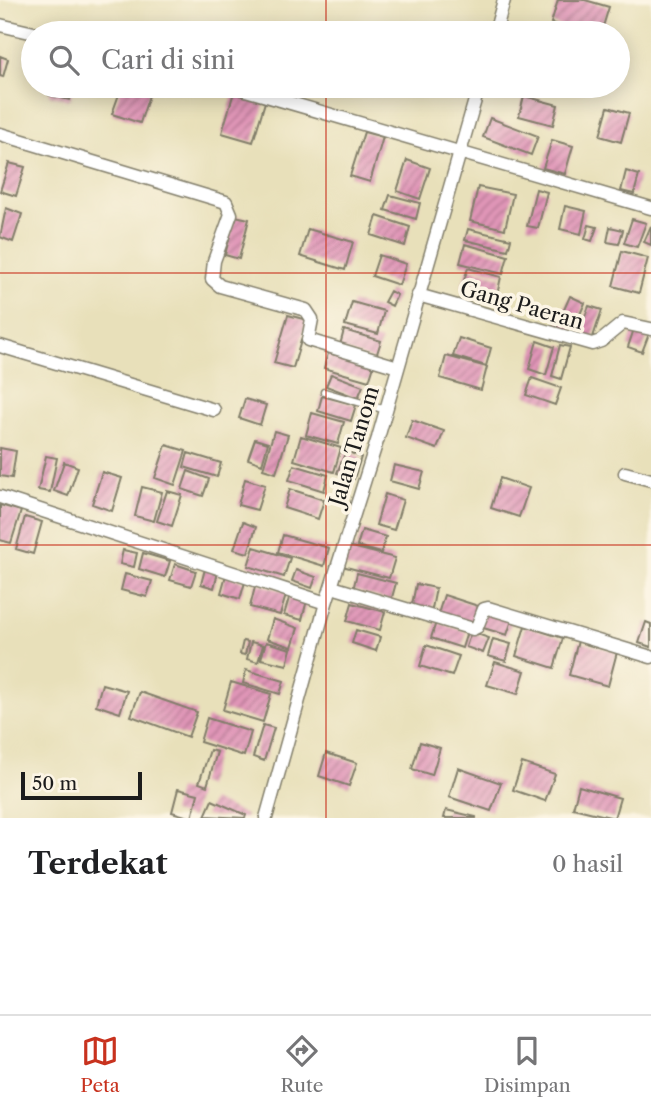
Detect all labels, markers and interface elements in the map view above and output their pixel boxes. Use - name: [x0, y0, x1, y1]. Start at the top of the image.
- search box: [21, 21, 630, 98]
- icon: search: [45, 41, 83, 79]
- text: Cari di sini: [101, 44, 235, 76]
- street label: Gang Paeran: [457, 275, 587, 335]
- street label: Jalan Tanom: [323, 383, 384, 512]
- scale bar: [21, 769, 142, 801]
- text: 50 m: [32, 772, 77, 795]
- text: Terdekat: [28, 845, 168, 882]
- text: 0 hasil: [552, 850, 623, 878]
- tab: Peta: [80, 1032, 120, 1097]
- tab: Rute: [280, 1032, 323, 1097]
- tab: Disimpan: [484, 1032, 571, 1097]

